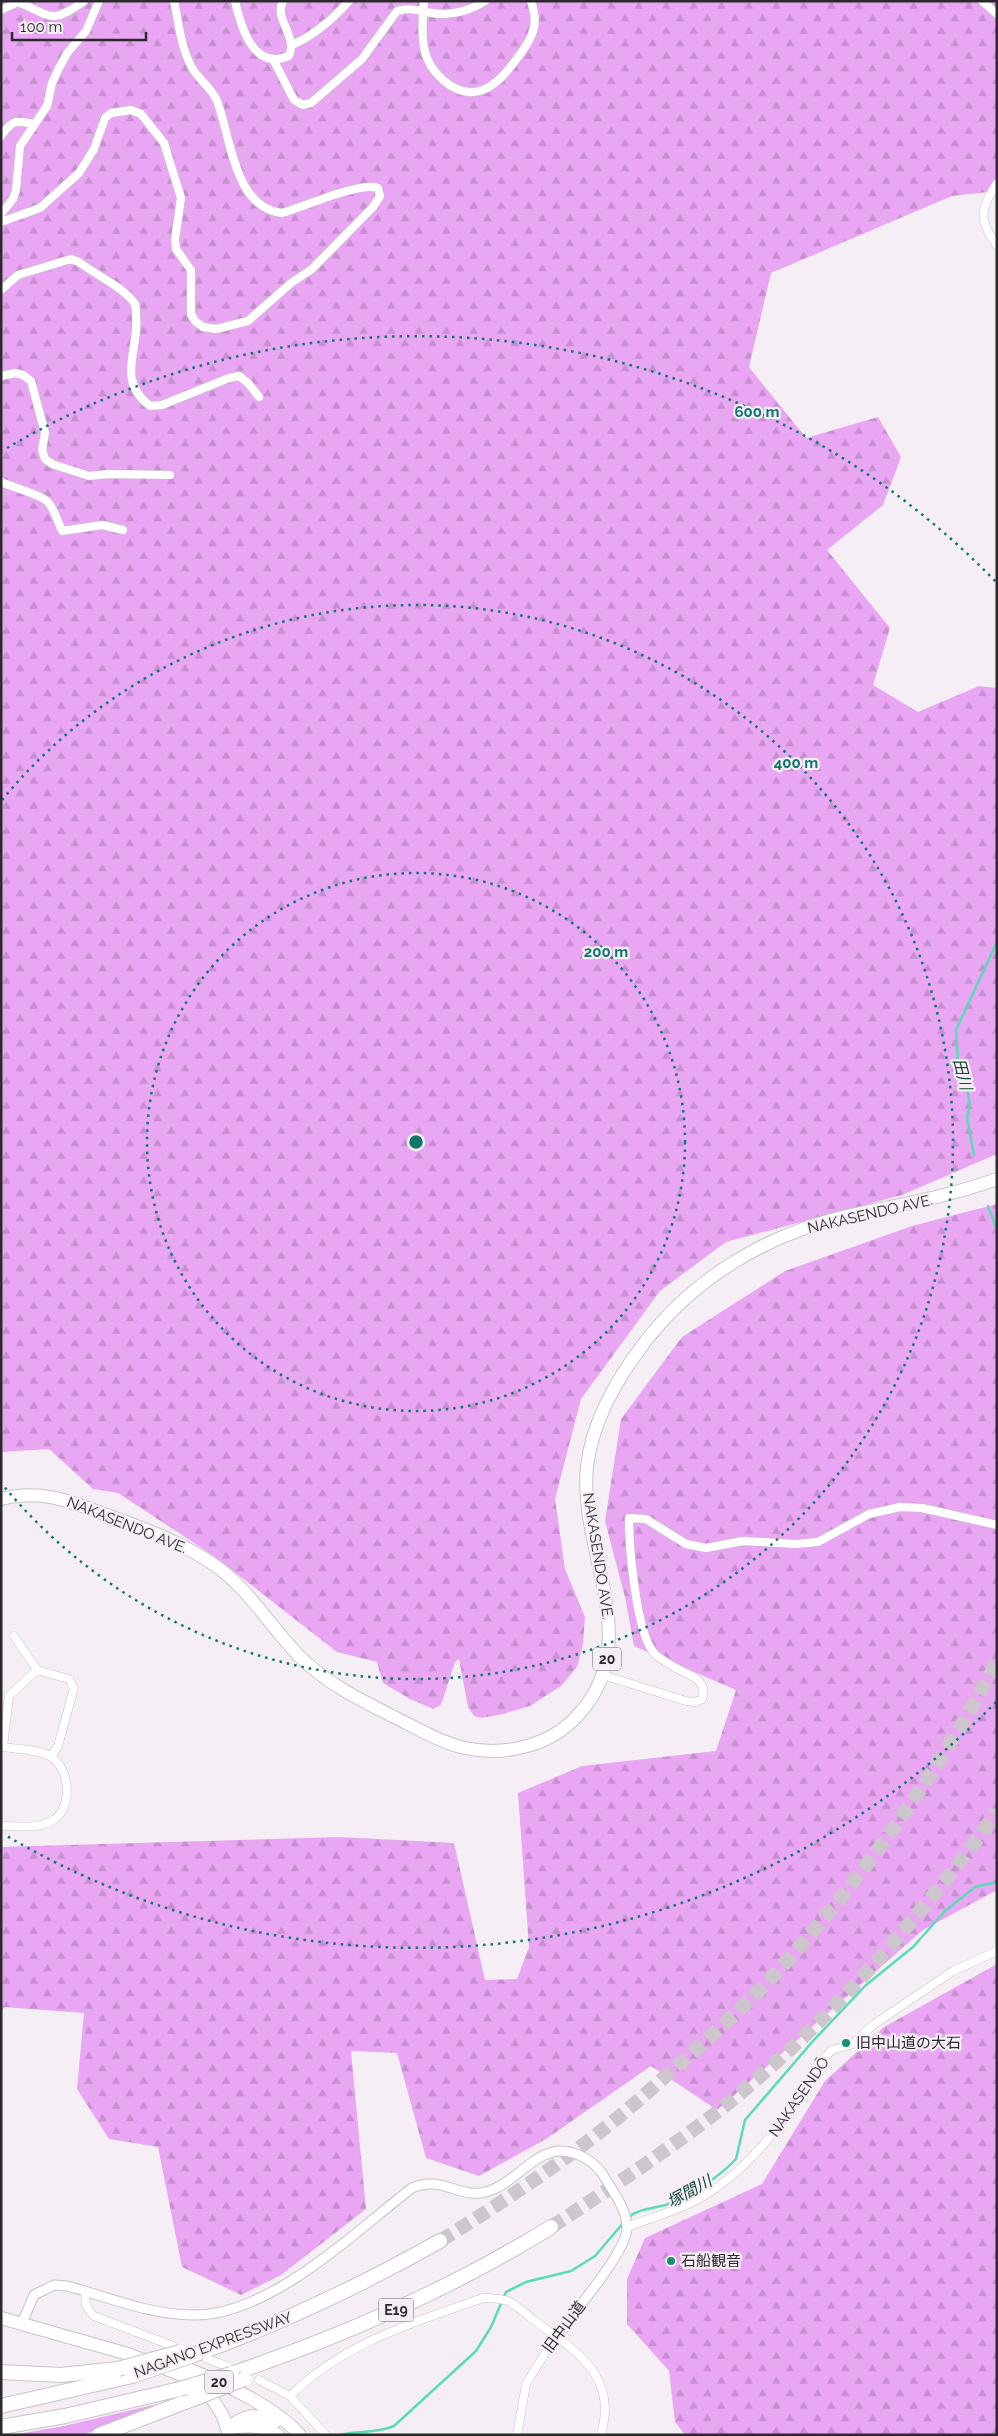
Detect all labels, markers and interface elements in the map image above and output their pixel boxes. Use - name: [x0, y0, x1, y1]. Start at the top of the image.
- scale bar: [12, 10, 146, 42]
- text: 100 m: [20, 18, 62, 36]
- text: 600 m: [734, 403, 780, 421]
- text: 400 m: [774, 754, 818, 772]
- text: 200 m: [584, 943, 628, 961]
- water label: 田川: [949, 1056, 976, 1094]
- centre of rings: [407, 1133, 425, 1151]
- street label: NAKASENDO AVE.: [806, 1191, 934, 1237]
- street label: NAKASENDO AVE.: [579, 1491, 617, 1621]
- street label: NAKASENDO AVE.: [64, 1493, 190, 1557]
- road number: 20: [593, 1648, 621, 1670]
- place label: 旧中山道の大石: [856, 2034, 961, 2052]
- marker: 旧中山道の大石: [840, 2037, 852, 2049]
- street label: NAKASENDŌ: [765, 2054, 833, 2140]
- water label: 塚間川: [664, 2171, 717, 2211]
- place label: 石船観音: [681, 2252, 741, 2270]
- marker: 石船観音: [665, 2255, 677, 2267]
- road number: E19: [378, 2298, 414, 2322]
- street label: 旧中山道: [539, 2298, 589, 2356]
- street label: NAGANO EXPRESSWAY: [131, 2308, 295, 2382]
- road number: 20: [205, 2370, 233, 2394]

